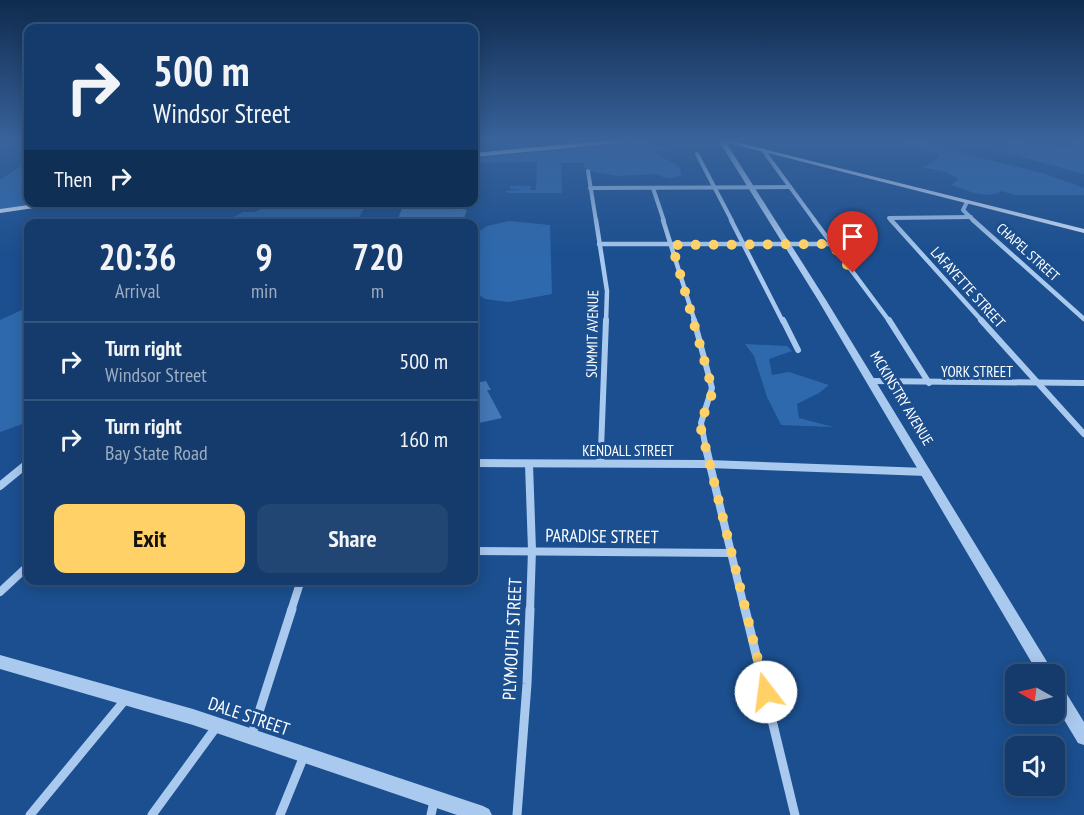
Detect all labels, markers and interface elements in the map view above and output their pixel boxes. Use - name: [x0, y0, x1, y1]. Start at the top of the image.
- text: 500 m: [153, 43, 250, 98]
- icon: right: [54, 48, 132, 126]
- text: Windsor Street: [153, 96, 290, 130]
- icon: right: [104, 162, 137, 195]
- text: Then: [54, 165, 92, 193]
- pin: [827, 211, 878, 273]
- street label: CHAPEL STREET: [993, 219, 1064, 285]
- icon: arrive: [836, 220, 869, 253]
- text: 20:36: [99, 233, 176, 280]
- text: 9: [255, 233, 273, 280]
- text: 720: [352, 233, 403, 280]
- street label: LAFAYETTE STREET: [927, 243, 1009, 332]
- text: Arrival: [115, 278, 160, 304]
- text: min: [251, 278, 277, 304]
- text: m: [371, 278, 384, 304]
- street label: SUMMIT AVENUE: [582, 290, 602, 378]
- text: Turn right: [105, 334, 182, 362]
- icon: right: [54, 345, 87, 378]
- text: 500 m: [399, 347, 448, 375]
- street label: MCKINSTRY AVENUE: [866, 347, 938, 449]
- text: Windsor Street: [105, 362, 207, 388]
- street label: YORK STREET: [941, 362, 1013, 381]
- text: Turn right: [105, 412, 182, 440]
- icon: right: [54, 423, 87, 456]
- text: 160 m: [399, 425, 448, 453]
- text: Bay State Road: [105, 440, 208, 466]
- street label: KENDALL STREET: [582, 441, 674, 460]
- button: Exit: [54, 504, 245, 573]
- button: Share: [257, 504, 448, 573]
- street label: PARADISE STREET: [545, 524, 659, 548]
- street label: PLYMOUTH STREET: [497, 577, 527, 701]
- position arrow: [734, 660, 798, 724]
- north arrow: [1005, 664, 1065, 724]
- map controls: [1005, 664, 1065, 796]
- street label: DALE STREET: [205, 691, 293, 741]
- button: sound: [1005, 736, 1065, 796]

